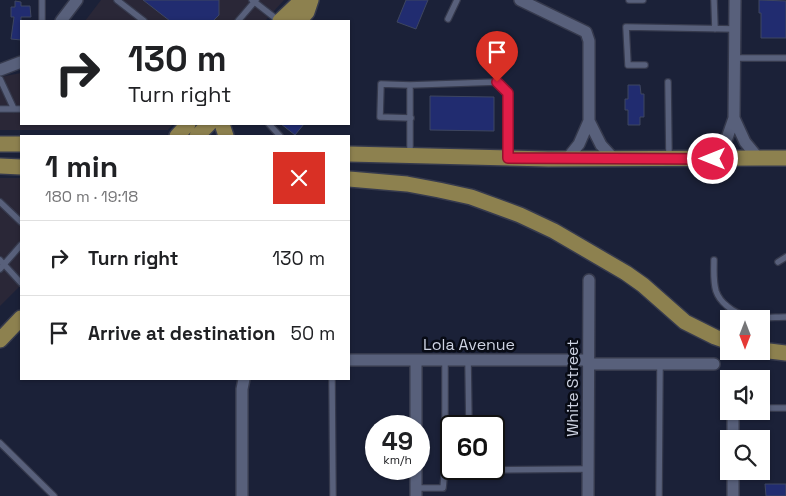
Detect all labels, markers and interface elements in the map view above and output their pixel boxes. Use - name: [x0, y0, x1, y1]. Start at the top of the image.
- pin: [476, 31, 518, 82]
- text: 130 m: [128, 37, 227, 81]
- icon: arrive: [483, 38, 511, 66]
- icon: right: [45, 40, 110, 105]
- text: Turn right: [128, 80, 231, 108]
- position arrow: [686, 132, 738, 184]
- text: 1 min: [45, 147, 118, 186]
- button: close: [273, 152, 325, 204]
- text: 180 m · 19:18: [45, 186, 138, 207]
- icon: right: [45, 244, 73, 272]
- text: Turn right: [88, 246, 178, 271]
- text: 130 m: [272, 246, 325, 271]
- north arrow: [720, 310, 770, 360]
- map controls: [720, 310, 770, 480]
- icon: arrive: [45, 319, 73, 347]
- text: Arrive at destination: [88, 321, 276, 346]
- text: 50 m: [291, 321, 335, 346]
- street label: Lola Avenue: [423, 334, 515, 355]
- street label: White Street: [562, 339, 583, 437]
- button: sound: [720, 370, 770, 420]
- speed limit sign: 60: [440, 415, 505, 480]
- text: 49: [382, 425, 413, 457]
- button: search: [720, 430, 770, 480]
- text: km/h: [383, 452, 412, 468]

